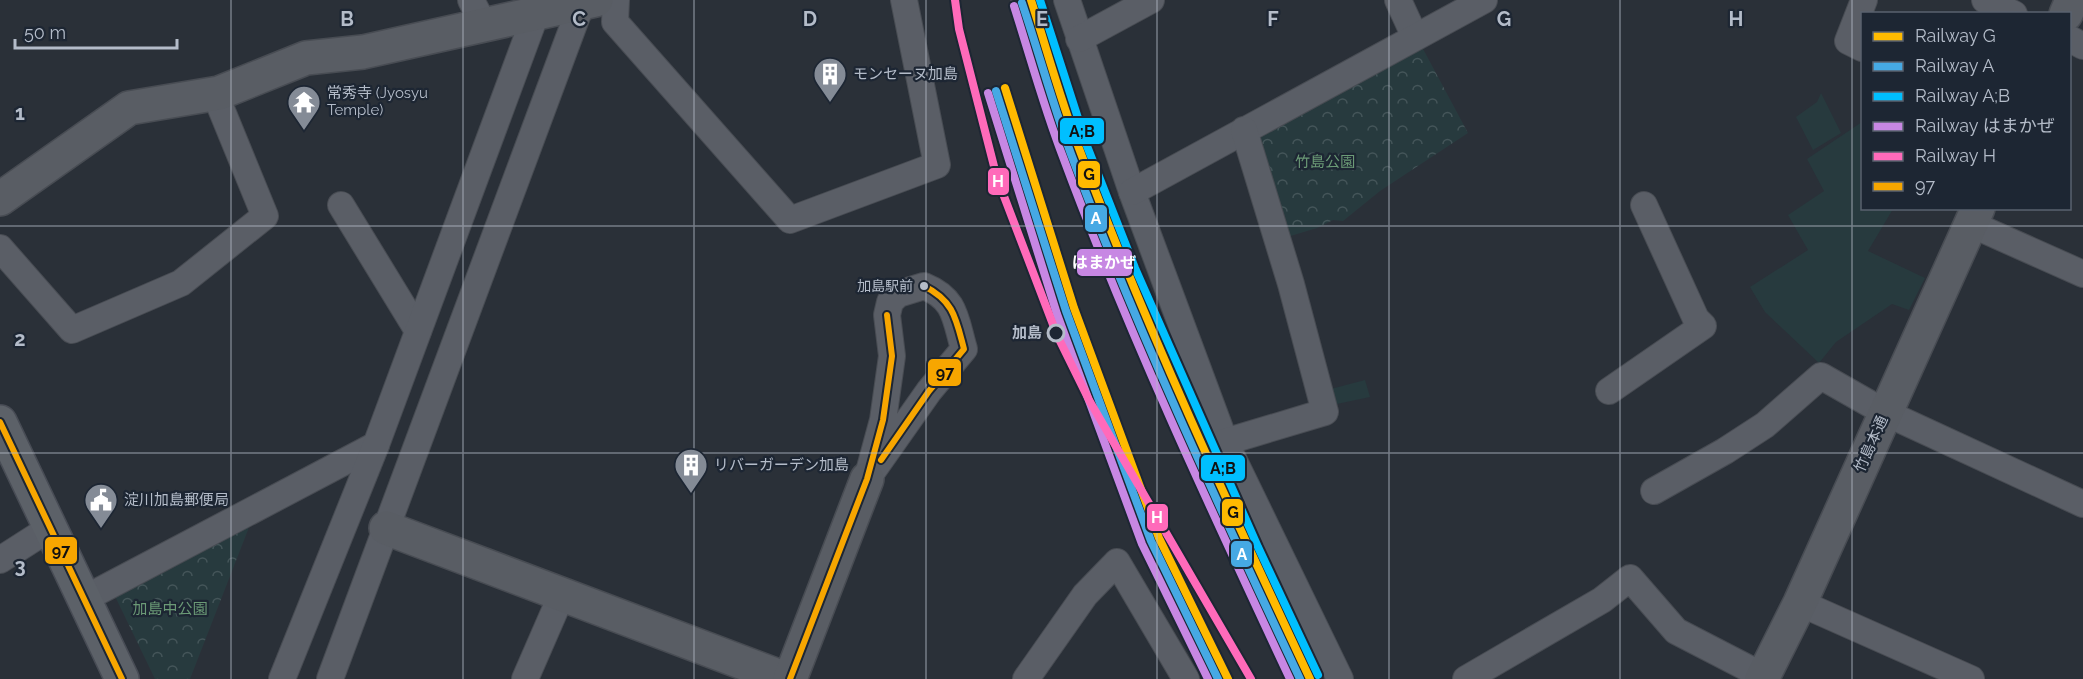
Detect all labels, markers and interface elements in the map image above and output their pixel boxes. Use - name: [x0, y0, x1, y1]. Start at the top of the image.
- text: B: [340, 7, 354, 31]
- text: C: [572, 7, 586, 31]
- text: D: [803, 7, 817, 31]
- text: E: [1036, 7, 1048, 31]
- text: F: [1267, 7, 1279, 31]
- text: G: [1497, 7, 1511, 31]
- text: H: [1729, 7, 1743, 31]
- scale bar: [15, 12, 177, 50]
- legend: [1861, 12, 2071, 210]
- text: 50 m: [24, 22, 66, 43]
- text: Railway G: [1915, 25, 1996, 46]
- text: Railway A: [1915, 55, 1994, 76]
- building icon: モンセーヌ加島: [812, 56, 848, 103]
- place label: モンセーヌ加島: [853, 65, 958, 83]
- temple icon: 常秀寺 (Jyosyu Temple): [286, 84, 322, 131]
- place label: 常秀寺 (Jyosyu Temple): [327, 84, 428, 119]
- text: Railway A;B: [1915, 85, 2010, 106]
- text: 1: [15, 101, 25, 125]
- text: Railway はまかぜ: [1915, 115, 2055, 136]
- line badge: A;B: [1059, 117, 1105, 145]
- text: A;B: [1069, 122, 1095, 141]
- text: Railway H: [1915, 145, 1996, 166]
- park label: 竹島公園: [1295, 153, 1355, 171]
- line badge: G: [1077, 160, 1101, 189]
- text: G: [1083, 165, 1095, 184]
- line badge: H: [987, 167, 1010, 196]
- text: H: [992, 172, 1004, 191]
- text: 97: [1915, 175, 1935, 196]
- line badge: A: [1084, 204, 1108, 233]
- text: A: [1091, 209, 1102, 228]
- line badge: はまかぜ: [1076, 248, 1133, 277]
- text: はまかぜ: [1072, 253, 1136, 272]
- place label: 加島駅前: [857, 278, 913, 294]
- marker: 加島駅前: [918, 280, 930, 292]
- place label: 加島: [1012, 324, 1042, 342]
- marker: 加島: [1047, 324, 1065, 342]
- text: 2: [14, 327, 26, 351]
- line badge: 97: [927, 358, 962, 387]
- text: 97: [936, 363, 954, 382]
- street label: 竹島本通: [1851, 413, 1891, 475]
- building icon: リバーガーデン加島: [673, 447, 709, 494]
- line badge: A;B: [1200, 454, 1246, 482]
- place label: リバーガーデン加島: [714, 456, 849, 474]
- text: A;B: [1210, 459, 1236, 478]
- public building icon: 淀川加島郵便局: [83, 482, 119, 529]
- place label: 淀川加島郵便局: [124, 491, 229, 509]
- line badge: G: [1221, 498, 1244, 527]
- line badge: H: [1146, 503, 1169, 532]
- text: G: [1227, 503, 1239, 522]
- text: H: [1151, 508, 1163, 527]
- line badge: 97: [44, 536, 78, 565]
- line badge: A: [1230, 540, 1253, 568]
- text: 97: [52, 541, 70, 560]
- text: A: [1237, 545, 1248, 564]
- text: 3: [14, 554, 26, 578]
- park label: 加島中公園: [132, 600, 208, 618]

